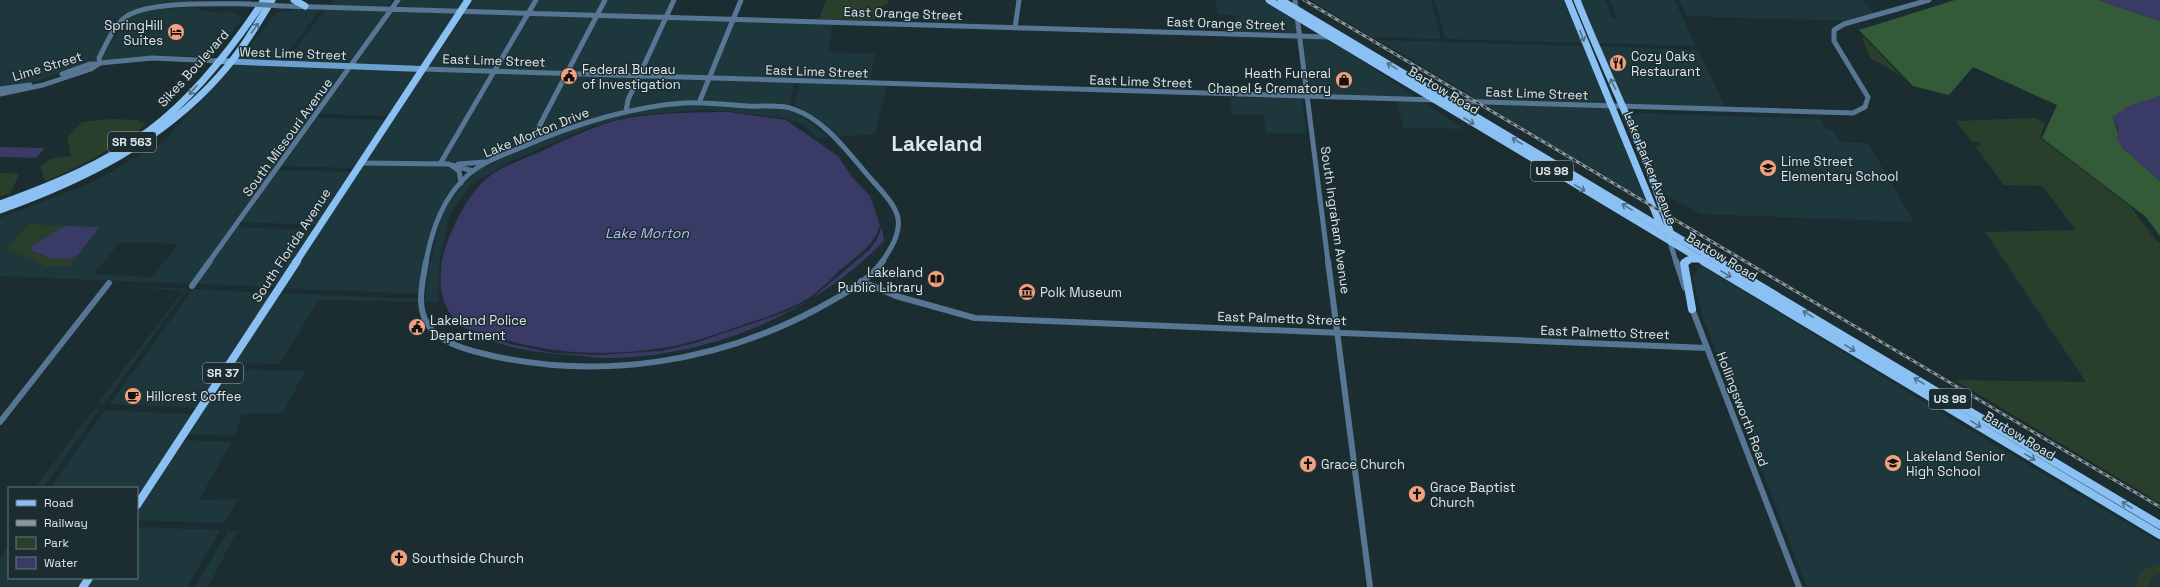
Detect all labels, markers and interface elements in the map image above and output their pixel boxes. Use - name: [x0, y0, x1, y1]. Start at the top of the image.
- street label: East Orange Street: [843, 3, 963, 24]
- street label: East Orange Street: [1166, 13, 1286, 34]
- place label: SpringHill Suites: [104, 17, 163, 49]
- hotel icon: SpringHill Suites: [166, 22, 186, 42]
- one-way arrow: [251, 22, 260, 33]
- street label: Sikes Boulevard: [154, 26, 233, 111]
- one-way arrow: [1579, 30, 1587, 42]
- street label: West Lime Street: [239, 43, 347, 64]
- street label: Lime Street: [10, 48, 84, 85]
- place label: Cozy Oaks Restaurant: [1631, 48, 1701, 80]
- street label: East Lime Street: [442, 50, 546, 71]
- restaurant icon: Cozy Oaks Restaurant: [1608, 53, 1628, 73]
- place label: Federal Bureau of Investigation: [582, 61, 681, 93]
- street label: East Lime Street: [765, 61, 869, 82]
- one-way arrow: [1386, 62, 1398, 70]
- street label: Bartow Road: [1405, 62, 1483, 118]
- place label: Heath Funeral Chapel & Crematory: [1208, 65, 1331, 97]
- public building icon: Federal Bureau of Investigation: [559, 66, 579, 86]
- shop icon: Heath Funeral Chapel & Crematory: [1334, 70, 1354, 90]
- street label: East Lime Street: [1089, 71, 1193, 92]
- street label: South Missouri Avenue: [239, 75, 336, 200]
- one-way arrow: [1609, 78, 1616, 90]
- street label: East Lime Street: [1485, 83, 1589, 104]
- one-way arrow: [188, 85, 197, 96]
- street label: Lake Morton Drive: [481, 103, 592, 161]
- street label: Lake Parker Avenue: [1620, 109, 1681, 227]
- one-way arrow: [1463, 117, 1475, 125]
- district label: Lakeland: [892, 130, 982, 157]
- road number: SR 563: [108, 132, 156, 152]
- one-way arrow: [1511, 137, 1523, 145]
- street label: South Ingraham Avenue: [1317, 145, 1354, 295]
- place label: Lime Street Elementary School: [1781, 153, 1898, 185]
- school or university icon: Lime Street Elementary School: [1758, 158, 1778, 178]
- road number: US 98: [1531, 161, 1573, 181]
- one-way arrow: [1574, 184, 1586, 192]
- street label: South Florida Avenue: [248, 185, 335, 305]
- one-way arrow: [1621, 203, 1633, 211]
- water label: Lake Morton: [605, 224, 690, 242]
- street label: Bartow Road: [1683, 228, 1761, 284]
- place label: Lakeland Public Library: [838, 264, 923, 296]
- library icon: Lakeland Public Library: [926, 269, 946, 289]
- one-way arrow: [1720, 270, 1732, 278]
- museum icon: Polk Museum: [1017, 282, 1037, 302]
- place label: Polk Museum: [1040, 284, 1122, 301]
- street label: East Palmetto Street: [1217, 308, 1347, 329]
- one-way arrow: [1802, 309, 1814, 317]
- place label: Lakeland Police Department: [430, 312, 527, 344]
- public building icon: Lakeland Police Department: [407, 317, 427, 337]
- street label: East Palmetto Street: [1540, 322, 1670, 343]
- one-way arrow: [1844, 344, 1855, 352]
- street label: Hollingsworth Road: [1713, 349, 1772, 469]
- road number: SR 37: [203, 363, 243, 383]
- one-way arrow: [1913, 376, 1925, 384]
- cafe icon: Hillcrest Coffee: [123, 386, 143, 406]
- place label: Hillcrest Coffee: [146, 388, 241, 405]
- road number: US 98: [1929, 389, 1971, 409]
- street label: Bartow Road: [1981, 407, 2059, 463]
- one-way arrow: [1970, 421, 1982, 429]
- place label: Lakeland Senior High School: [1906, 448, 2005, 480]
- school or university icon: Lakeland Senior High School: [1883, 453, 1903, 473]
- one-way arrow: [2024, 453, 2036, 461]
- church icon: Grace Church: [1298, 454, 1318, 474]
- place label: Grace Church: [1321, 456, 1405, 473]
- place label: Grace Baptist Church: [1430, 479, 1515, 511]
- church icon: Grace Baptist Church: [1407, 484, 1427, 504]
- legend: [8, 487, 138, 579]
- text: Road: [44, 495, 73, 511]
- one-way arrow: [2121, 501, 2133, 509]
- text: Railway: [44, 515, 88, 531]
- text: Park: [44, 535, 69, 551]
- church icon: Southside Church: [389, 548, 409, 568]
- place label: Southside Church: [412, 550, 524, 567]
- text: Water: [44, 555, 78, 571]

